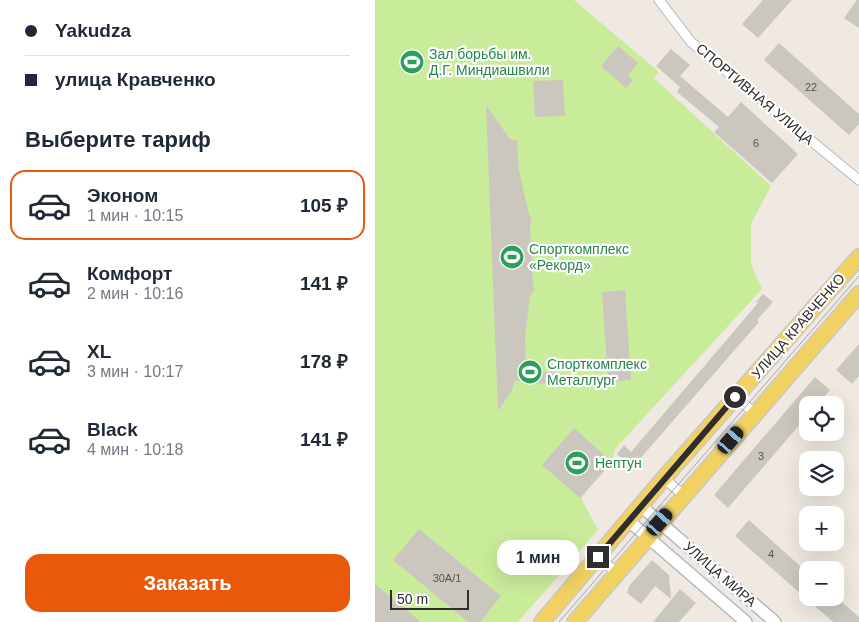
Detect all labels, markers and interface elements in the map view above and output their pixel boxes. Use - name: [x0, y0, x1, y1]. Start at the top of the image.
- text: Yakudza: [55, 20, 131, 41]
- street label: СПОРТИВНАЯ УЛИЦА: [693, 40, 818, 148]
- place label: Зал борьбы им. Д.Г. Миндиашвили: [429, 46, 550, 78]
- sports icon: Зал борьбы им. Д.Г. Миндиашвили: [399, 49, 425, 75]
- text: улица Кравченко: [55, 69, 216, 90]
- house number: 22: [805, 81, 817, 93]
- text: Выберите тариф: [25, 127, 211, 152]
- house number: 6: [753, 137, 759, 149]
- icon: car: [27, 183, 72, 228]
- text: Эконом: [87, 185, 158, 206]
- text: 105 ₽: [300, 195, 348, 216]
- text: 1 мин · 10:15: [87, 207, 183, 224]
- place label: Спорткомплекс «Рекорд»: [529, 241, 629, 273]
- sports icon: Спорткомплекс «Рекорд»: [499, 244, 525, 270]
- icon: car: [27, 261, 72, 306]
- text: Комфорт: [87, 263, 172, 284]
- street label: УЛИЦА КРАВЧЕНКО: [748, 270, 848, 382]
- text: 141 ₽: [300, 273, 348, 294]
- text: 2 мин · 10:16: [87, 285, 183, 302]
- icon: car: [27, 339, 72, 384]
- text: XL: [87, 341, 111, 362]
- text: 178 ₽: [300, 351, 348, 372]
- place label: Спорткомплекс Металлург: [547, 356, 647, 388]
- sports icon: Спорткомплекс Металлург: [517, 359, 543, 385]
- text: 3 мин · 10:17: [87, 363, 183, 380]
- route start: [724, 386, 746, 408]
- map controls: [799, 396, 844, 606]
- button: locate: [799, 396, 844, 441]
- icon: car: [27, 417, 72, 462]
- text: Black: [87, 419, 138, 440]
- car: [715, 424, 746, 456]
- text: 141 ₽: [300, 429, 348, 450]
- text: 4 мин · 10:18: [87, 441, 183, 458]
- sports icon: Нептун: [564, 450, 590, 476]
- house number: 3: [758, 450, 764, 462]
- button: layers: [799, 451, 844, 496]
- place label: Нептун: [595, 455, 642, 471]
- car: [644, 506, 675, 538]
- button: +: [799, 506, 844, 551]
- street label: УЛИЦА МИРА: [681, 538, 760, 610]
- callout: 1 мин: [498, 540, 581, 574]
- route end: [587, 546, 609, 568]
- house number: 4: [768, 548, 774, 560]
- text: 1 мин: [516, 549, 560, 566]
- button: Заказать: [25, 554, 350, 612]
- button: −: [799, 561, 844, 606]
- house number: 30А/1: [433, 572, 461, 584]
- scale bar: [390, 587, 469, 610]
- text: 50 m: [397, 591, 428, 607]

